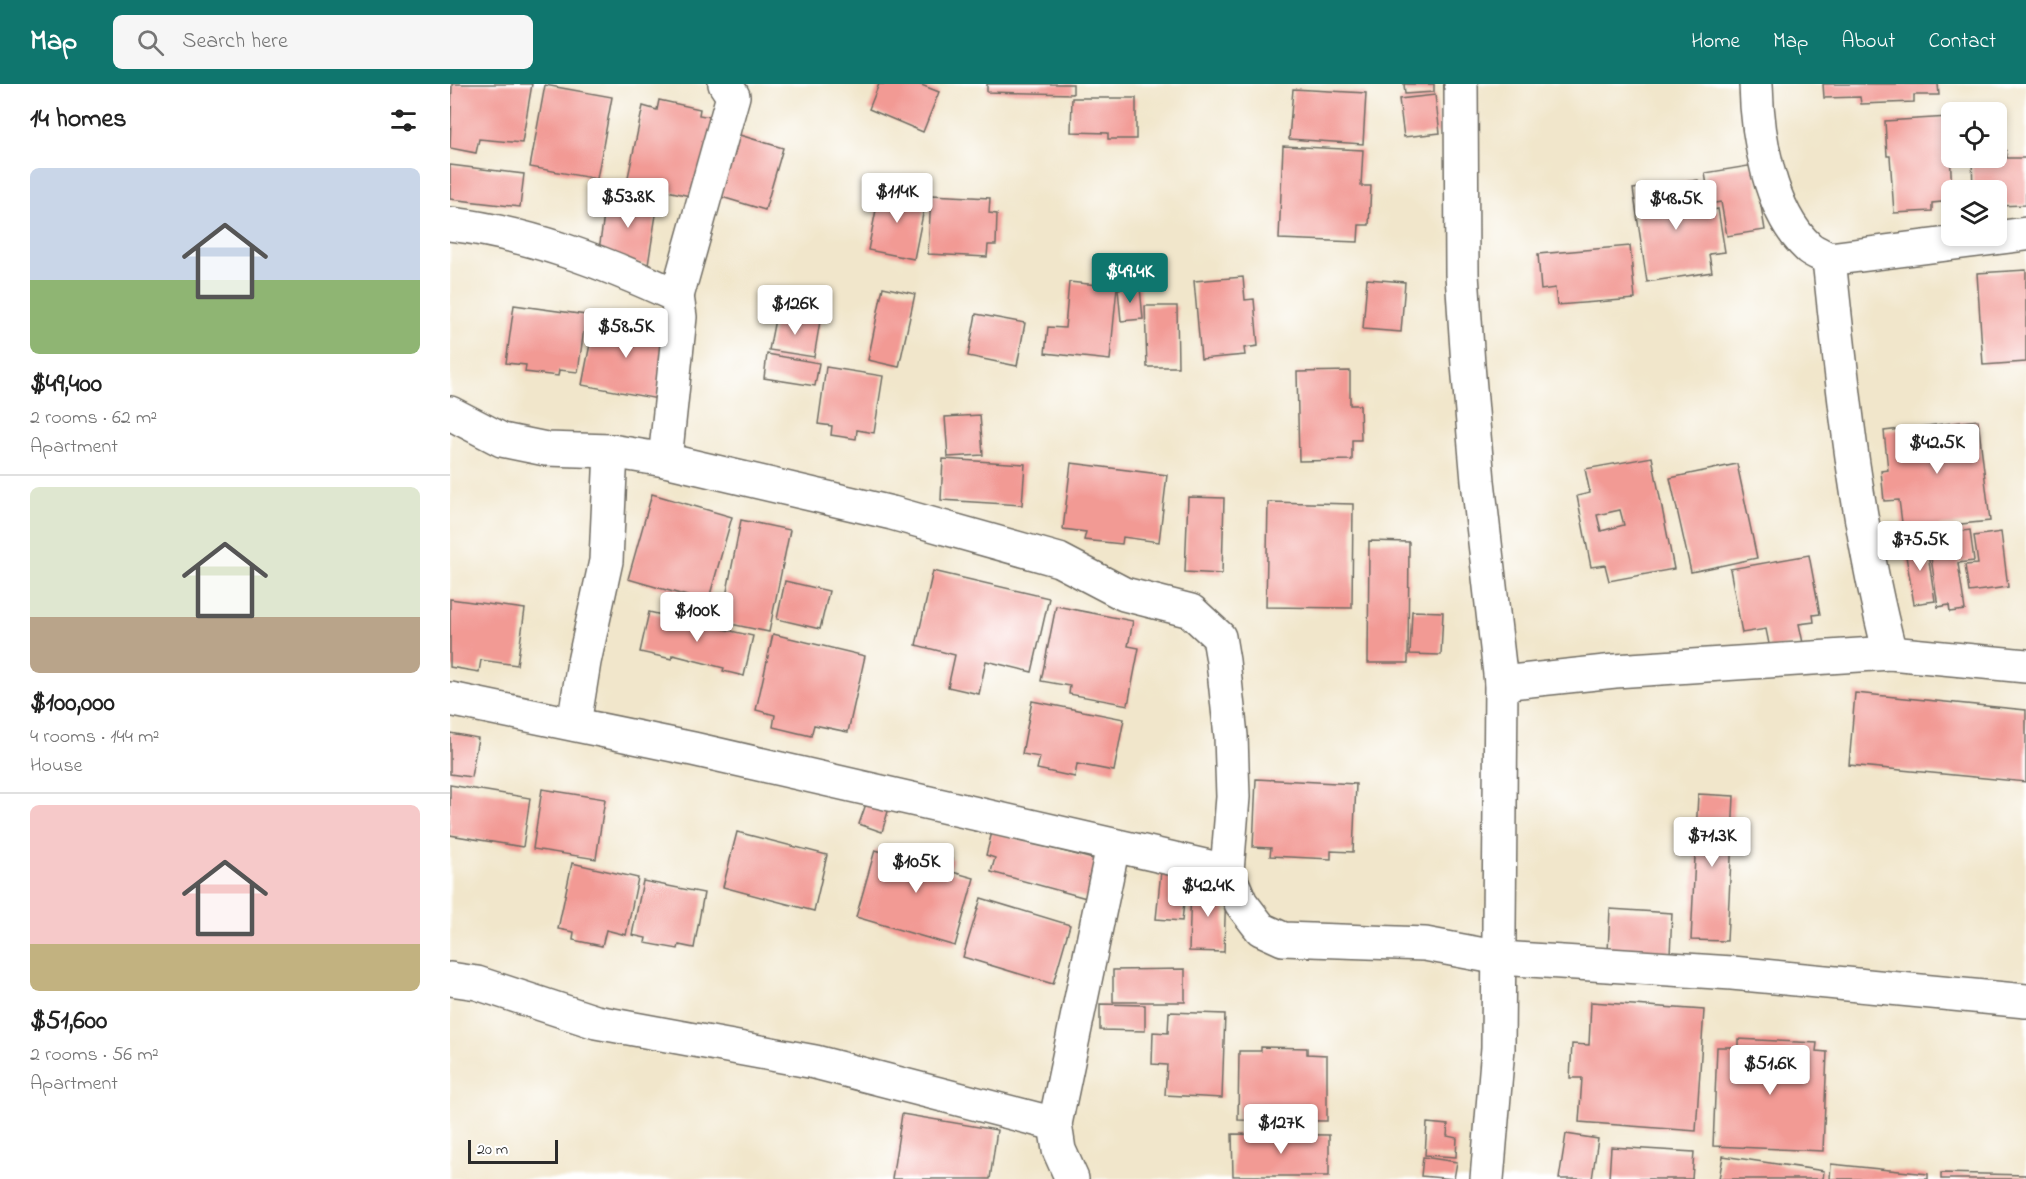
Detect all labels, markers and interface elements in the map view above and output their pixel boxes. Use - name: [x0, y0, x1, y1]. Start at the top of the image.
- search box: [113, 15, 533, 69]
- text: Map: [30, 22, 77, 63]
- icon: search: [134, 26, 167, 59]
- text: Search here: [182, 26, 288, 58]
- text: Home: [1691, 27, 1740, 57]
- text: Map: [1773, 27, 1808, 57]
- text: About: [1841, 27, 1895, 57]
- text: Contact: [1928, 27, 1996, 57]
- text: 14 homes: [30, 101, 126, 139]
- map controls: [1941, 102, 2007, 246]
- button: locate: [1941, 102, 2007, 168]
- icon: filters: [387, 104, 420, 137]
- pin: $114K: [855, 173, 939, 224]
- pin: $53.8K: [579, 178, 677, 229]
- text: $114K: [876, 178, 918, 207]
- pin: $48.5K: [1627, 180, 1725, 231]
- button: layers: [1941, 180, 2007, 246]
- text: $53.8K: [601, 183, 655, 212]
- text: $48.5K: [1649, 185, 1703, 214]
- icon: home: [171, 207, 279, 315]
- pin: $49.4K: [1081, 253, 1179, 304]
- text: $49.4K: [1106, 258, 1154, 287]
- pin: $126K: [753, 285, 837, 336]
- text: $126K: [772, 290, 818, 319]
- pin: $58.5K: [577, 308, 675, 359]
- text: $58.5K: [598, 313, 654, 342]
- text: $49,400: [30, 366, 102, 404]
- text: 2 rooms · 62 m²: [30, 404, 157, 433]
- pin: $42.5K: [1888, 424, 1986, 475]
- text: $42.5K: [1909, 429, 1965, 458]
- text: Apartment: [30, 433, 118, 462]
- pin: $75.5K: [1871, 521, 1969, 572]
- icon: home: [171, 526, 279, 634]
- text: $75.5K: [1892, 526, 1949, 555]
- pin: $100K: [655, 592, 739, 643]
- text: $100K: [674, 597, 720, 626]
- text: $100,000: [30, 685, 115, 723]
- text: 4 rooms · 144 m²: [30, 723, 160, 752]
- text: House: [30, 752, 83, 781]
- pin: $71.3K: [1663, 817, 1761, 868]
- text: $71.3K: [1688, 822, 1736, 851]
- pin: $105K: [874, 843, 958, 894]
- icon: home: [171, 844, 279, 952]
- text: $105K: [892, 848, 940, 877]
- pin: $42.4K: [1159, 867, 1257, 918]
- text: $42.4K: [1182, 872, 1234, 901]
- text: $51,600: [30, 1003, 107, 1041]
- text: 2 rooms · 56 m²: [30, 1041, 159, 1070]
- pin: $51.6K: [1721, 1045, 1819, 1096]
- text: $51.6K: [1744, 1050, 1796, 1079]
- text: Apartment: [30, 1070, 118, 1099]
- pin: $127K: [1239, 1104, 1323, 1155]
- text: $127K: [1258, 1109, 1304, 1138]
- scale bar: [468, 1137, 558, 1164]
- text: 20 m: [477, 1138, 508, 1162]

